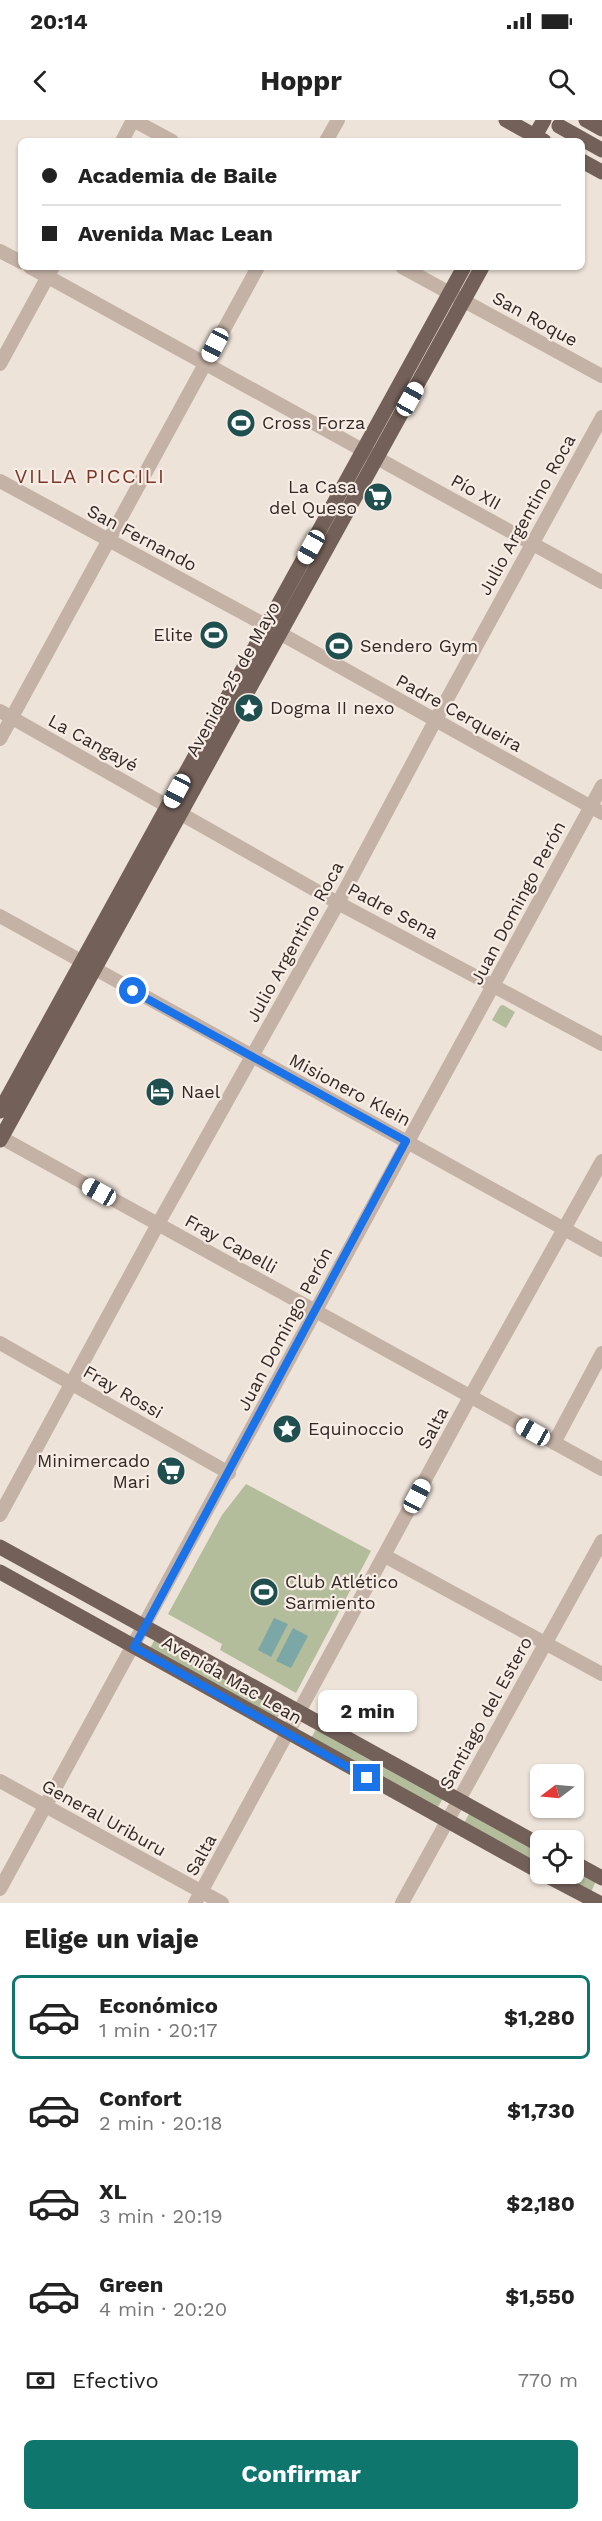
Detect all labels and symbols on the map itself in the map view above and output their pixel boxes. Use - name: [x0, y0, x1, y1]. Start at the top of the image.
- street label: San Roque: [489, 287, 581, 351]
- car: [199, 325, 231, 365]
- car: [393, 379, 427, 419]
- sports icon: Cross Forza: [225, 407, 257, 439]
- place label: Cross Forza: [262, 412, 365, 433]
- street label: Julio Argentino Roca: [474, 431, 580, 599]
- district label: VILLA PICCILI: [15, 464, 165, 488]
- street label: Pío XII: [448, 469, 505, 514]
- place label: La Casa del Queso: [269, 476, 357, 518]
- supermarket icon: La Casa del Queso: [362, 481, 394, 513]
- street label: San Fernando: [84, 500, 201, 575]
- car: [294, 527, 328, 567]
- street label: Avenida 25 de Mayo: [181, 598, 284, 760]
- sports icon: Elite: [198, 619, 230, 651]
- place label: Elite: [153, 624, 193, 645]
- sports icon: Sendero Gym: [323, 630, 355, 662]
- place label: Sendero Gym: [360, 635, 478, 656]
- street label: Padre Cerqueira: [393, 669, 526, 756]
- place icon: Dogma II nexo: [233, 692, 265, 724]
- place label: Dogma II nexo: [270, 697, 394, 718]
- street label: La Cangayé: [45, 709, 142, 776]
- car: [161, 771, 193, 811]
- street label: Juan Domingo Perón: [466, 817, 570, 988]
- street label: Julio Argentino Roca: [242, 858, 348, 1026]
- street label: Padre Sena: [344, 878, 442, 943]
- route start: [119, 977, 146, 1004]
- street label: Misionero Klein: [286, 1049, 414, 1130]
- hotel icon: Nael: [144, 1076, 176, 1108]
- place label: Nael: [181, 1081, 221, 1102]
- car: [79, 1175, 119, 1209]
- street label: Fray Capelli: [182, 1210, 281, 1277]
- street label: Juan Domingo Perón: [233, 1243, 337, 1414]
- street label: Fray Rossi: [80, 1360, 167, 1423]
- street label: Salta: [413, 1403, 452, 1452]
- place icon: Equinoccio: [271, 1413, 303, 1445]
- car: [513, 1415, 553, 1449]
- place label: Equinoccio: [308, 1418, 404, 1439]
- place label: Minimercado Mari: [37, 1450, 150, 1492]
- supermarket icon: Minimercado Mari: [155, 1455, 187, 1487]
- car: [401, 1476, 433, 1516]
- place label: Club Atlético Sarmiento: [285, 1571, 398, 1613]
- sports icon: Club Atlético Sarmiento: [248, 1576, 280, 1608]
- street label: Avenida Mac Lean: [159, 1631, 306, 1728]
- street label: Santiago del Estero: [435, 1633, 536, 1793]
- callout: 2 min: [318, 1691, 416, 1733]
- route end: [353, 1764, 380, 1791]
- north arrow: [530, 1764, 584, 1818]
- street label: General Uriburu: [38, 1775, 170, 1860]
- street label: Salta: [181, 1830, 221, 1879]

